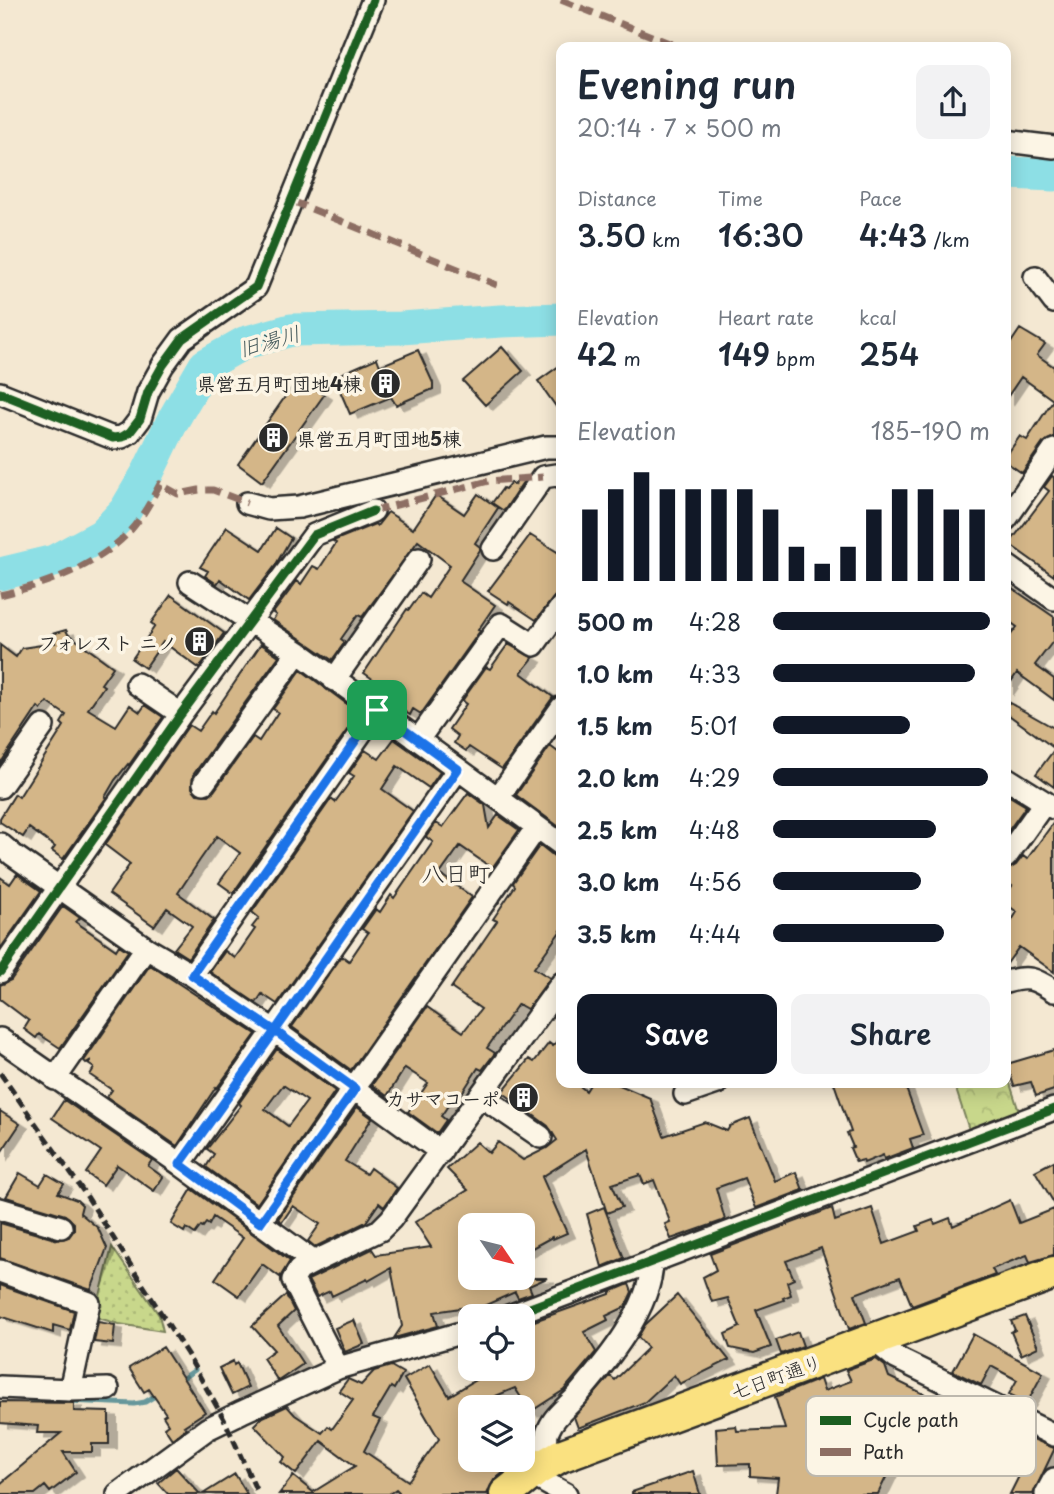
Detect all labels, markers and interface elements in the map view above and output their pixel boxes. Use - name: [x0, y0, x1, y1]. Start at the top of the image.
- text: Evening run: [577, 55, 796, 112]
- button: share: [916, 65, 990, 139]
- text: 20:14 · 7 × 500 m: [577, 110, 782, 145]
- text: Distance: [577, 184, 657, 212]
- text: Time: [718, 184, 763, 212]
- text: Pace: [859, 184, 902, 212]
- text: 3.50: [577, 212, 646, 257]
- text: 16:30: [718, 212, 804, 257]
- text: 4:43: [859, 212, 927, 257]
- text: km: [646, 225, 681, 253]
- text: /km: [927, 225, 970, 253]
- text: Elevation: [577, 303, 659, 331]
- text: Heart rate: [718, 303, 814, 331]
- text: kcal: [859, 303, 897, 331]
- water label: 旧湯川: [234, 316, 304, 364]
- text: 42: [577, 331, 617, 376]
- text: 149: [718, 331, 770, 376]
- text: 254: [859, 331, 919, 376]
- text: m: [617, 344, 641, 372]
- text: bpm: [770, 344, 816, 372]
- building icon: 県営五月町団地4棟: [368, 366, 402, 400]
- place label: 県営五月町団地4棟: [197, 369, 362, 397]
- text: Elevation: [577, 413, 676, 448]
- text: 185–190 m: [871, 413, 990, 448]
- building icon: 県営五月町団地5棟: [257, 421, 291, 455]
- place label: 県営五月町団地5棟: [297, 424, 461, 452]
- text: 500 m: [577, 604, 654, 639]
- text: 4:28: [689, 604, 741, 639]
- building icon: フォレスト ニノ: [183, 625, 217, 659]
- place label: フォレスト ニノ: [38, 628, 177, 656]
- text: 1.0 km: [577, 656, 654, 691]
- text: 4:33: [689, 656, 741, 691]
- pin: [347, 680, 407, 740]
- icon: arrive: [358, 691, 396, 729]
- text: 1.5 km: [577, 708, 653, 743]
- text: 5:01: [689, 708, 737, 743]
- text: 2.0 km: [577, 760, 659, 795]
- text: 4:29: [689, 760, 740, 795]
- text: 2.5 km: [577, 812, 657, 847]
- text: 4:48: [689, 812, 740, 847]
- district label: 八日町: [422, 855, 491, 890]
- text: 3.0 km: [577, 864, 659, 899]
- text: 4:56: [689, 864, 742, 899]
- text: 3.5 km: [577, 916, 657, 951]
- text: 4:44: [689, 916, 741, 951]
- button: Save: [577, 994, 777, 1074]
- button: Share: [791, 994, 990, 1074]
- building icon: カサマコーポ: [506, 1081, 540, 1115]
- place label: カサマコーポ: [386, 1084, 500, 1112]
- north arrow: [458, 1213, 536, 1290]
- map controls: [458, 1213, 535, 1472]
- button: locate: [458, 1304, 535, 1381]
- street label: 七日町通り: [727, 1347, 825, 1405]
- button: layers: [458, 1395, 535, 1472]
- legend: [806, 1396, 1036, 1476]
- text: Cycle path: [863, 1405, 959, 1433]
- text: Path: [863, 1437, 904, 1465]

